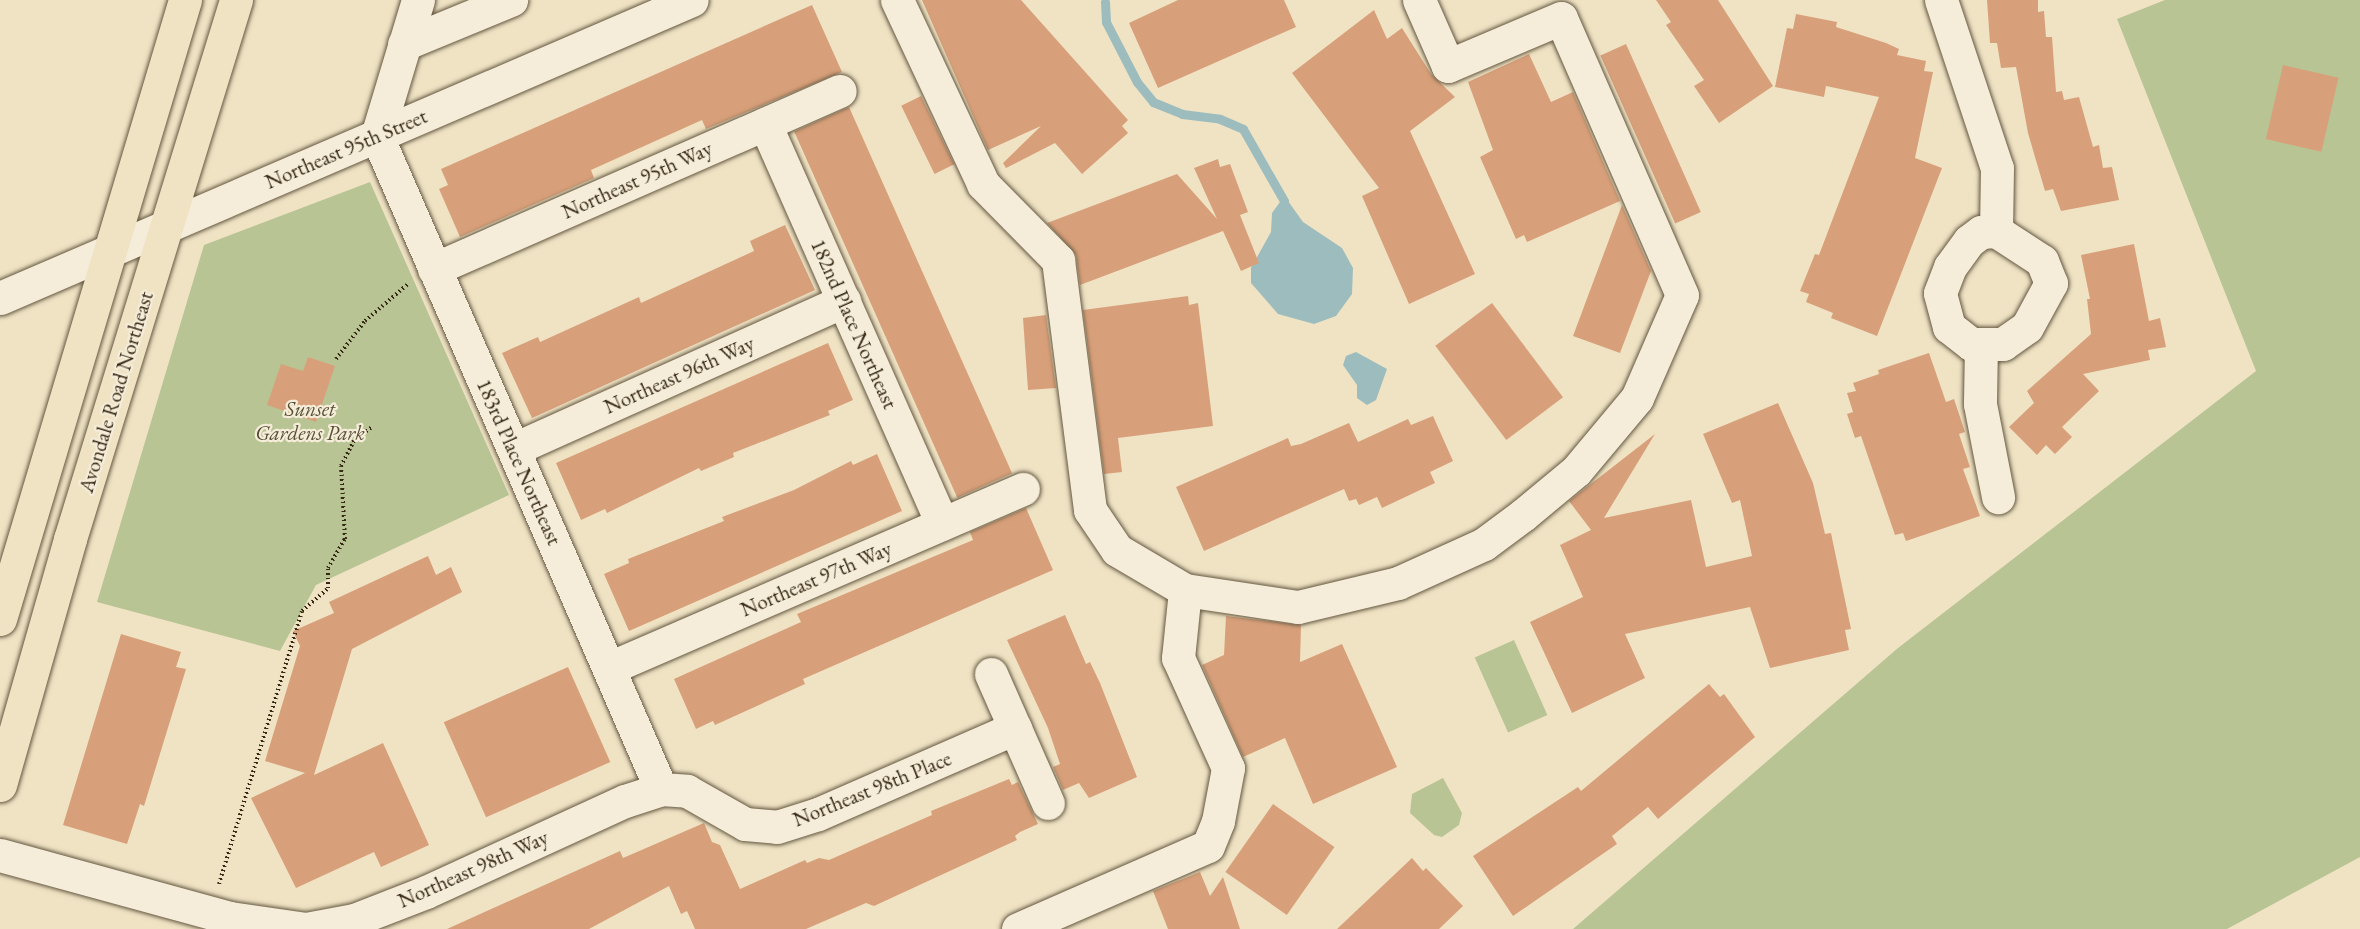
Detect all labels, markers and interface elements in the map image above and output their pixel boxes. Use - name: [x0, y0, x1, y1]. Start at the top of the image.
- street label: Northeast 95th Street: [261, 104, 431, 194]
- street label: Northeast 95th Way: [558, 136, 716, 224]
- street label: 182nd Place Northeast: [805, 235, 903, 413]
- street label: Avondale Road Northeast: [73, 288, 159, 496]
- street label: Northeast 96th Way: [600, 331, 758, 419]
- street label: 183rd Place Northeast: [471, 375, 567, 549]
- park label: Sunset Gardens Park: [255, 396, 365, 446]
- street label: Northeast 97th Way: [737, 536, 895, 622]
- street label: Northeast 98th Place: [789, 746, 955, 832]
- street label: Northeast 98th Way: [394, 825, 552, 913]

